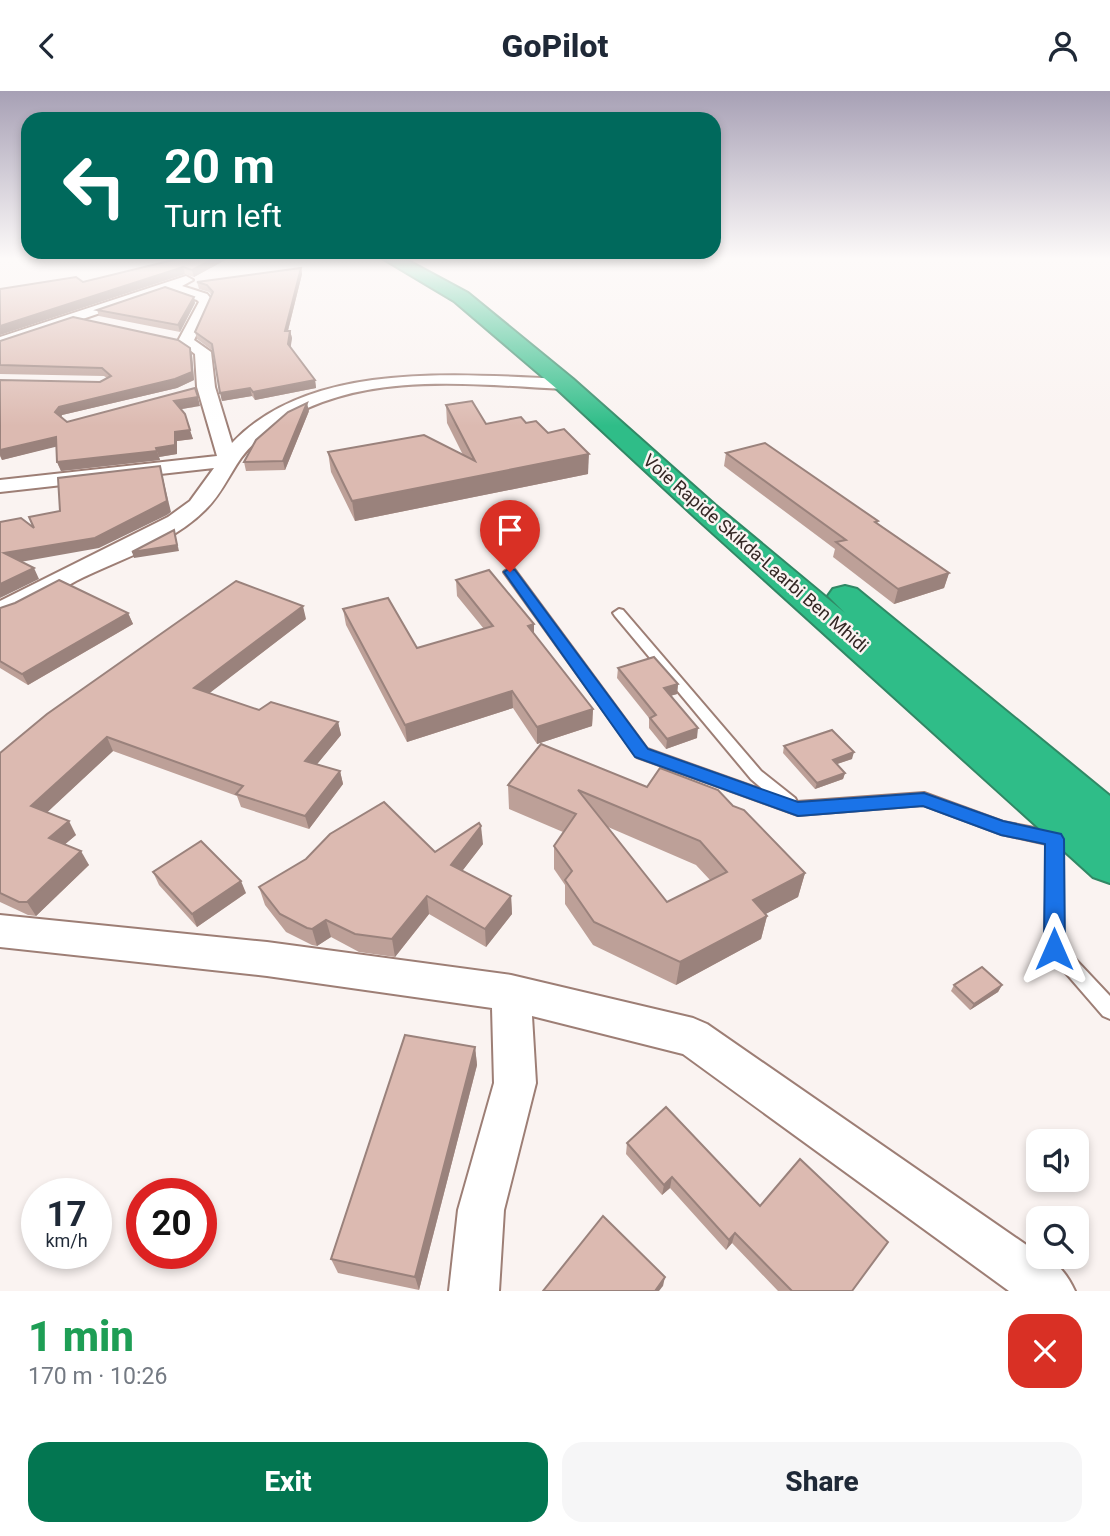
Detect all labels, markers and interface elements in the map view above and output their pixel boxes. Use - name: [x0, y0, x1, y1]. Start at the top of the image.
- icon: back: [28, 27, 66, 65]
- text: GoPilot: [502, 27, 608, 65]
- icon: person: [1044, 27, 1082, 65]
- text: 20 m: [164, 138, 275, 195]
- icon: left: [49, 140, 140, 231]
- text: Turn left: [164, 197, 282, 235]
- street label: Voie Rapide Skikda-Laarbi Ben Mhidi: [639, 450, 873, 656]
- pin: [480, 500, 540, 572]
- icon: arrive: [491, 511, 529, 549]
- position arrow: [1017, 912, 1091, 986]
- map controls: [1026, 1129, 1089, 1269]
- button: sound: [1026, 1129, 1089, 1192]
- speed limit sign: 20: [126, 1178, 217, 1269]
- text: 17: [46, 1194, 87, 1235]
- button: search: [1026, 1206, 1089, 1269]
- text: km/h: [45, 1230, 88, 1251]
- text: 1 min: [28, 1312, 134, 1361]
- button: close: [1008, 1314, 1082, 1388]
- text: 170 m · 10:26: [28, 1363, 167, 1390]
- button: Exit: [28, 1442, 548, 1522]
- button: Share: [562, 1442, 1082, 1522]

